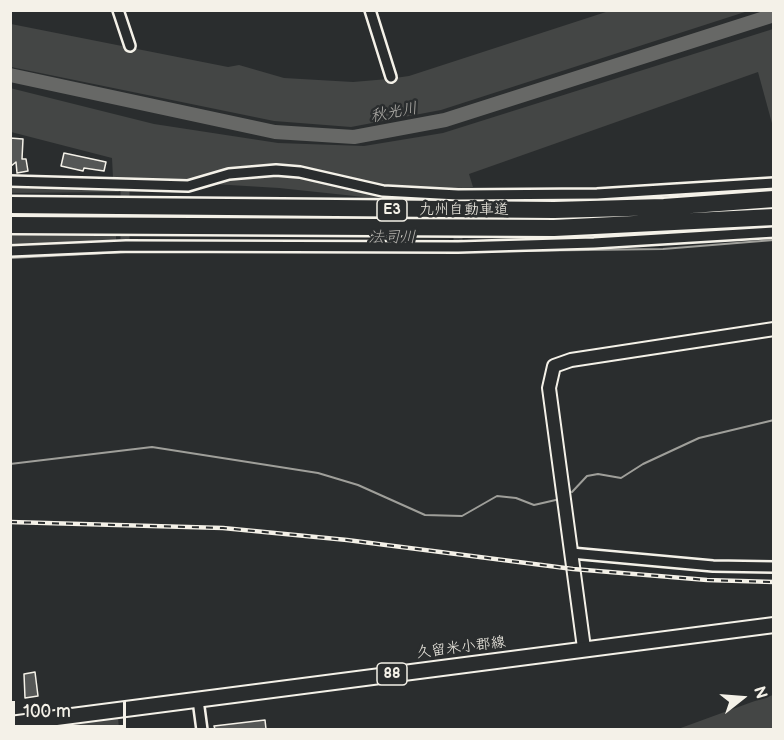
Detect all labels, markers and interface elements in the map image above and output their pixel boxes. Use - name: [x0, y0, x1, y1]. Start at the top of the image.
- water label: 秋光川: [369, 99, 419, 127]
- road number: E3: [377, 199, 407, 221]
- street label: 九州自動車道: [419, 201, 509, 219]
- water label: 法司川: [368, 228, 416, 248]
- street label: 久留米小郡線: [415, 634, 507, 662]
- road number: 88: [377, 663, 407, 685]
- north arrow: [712, 668, 772, 728]
- text: N: [749, 684, 771, 701]
- scale bar: [15, 689, 129, 727]
- text: 100 m: [23, 701, 71, 722]

